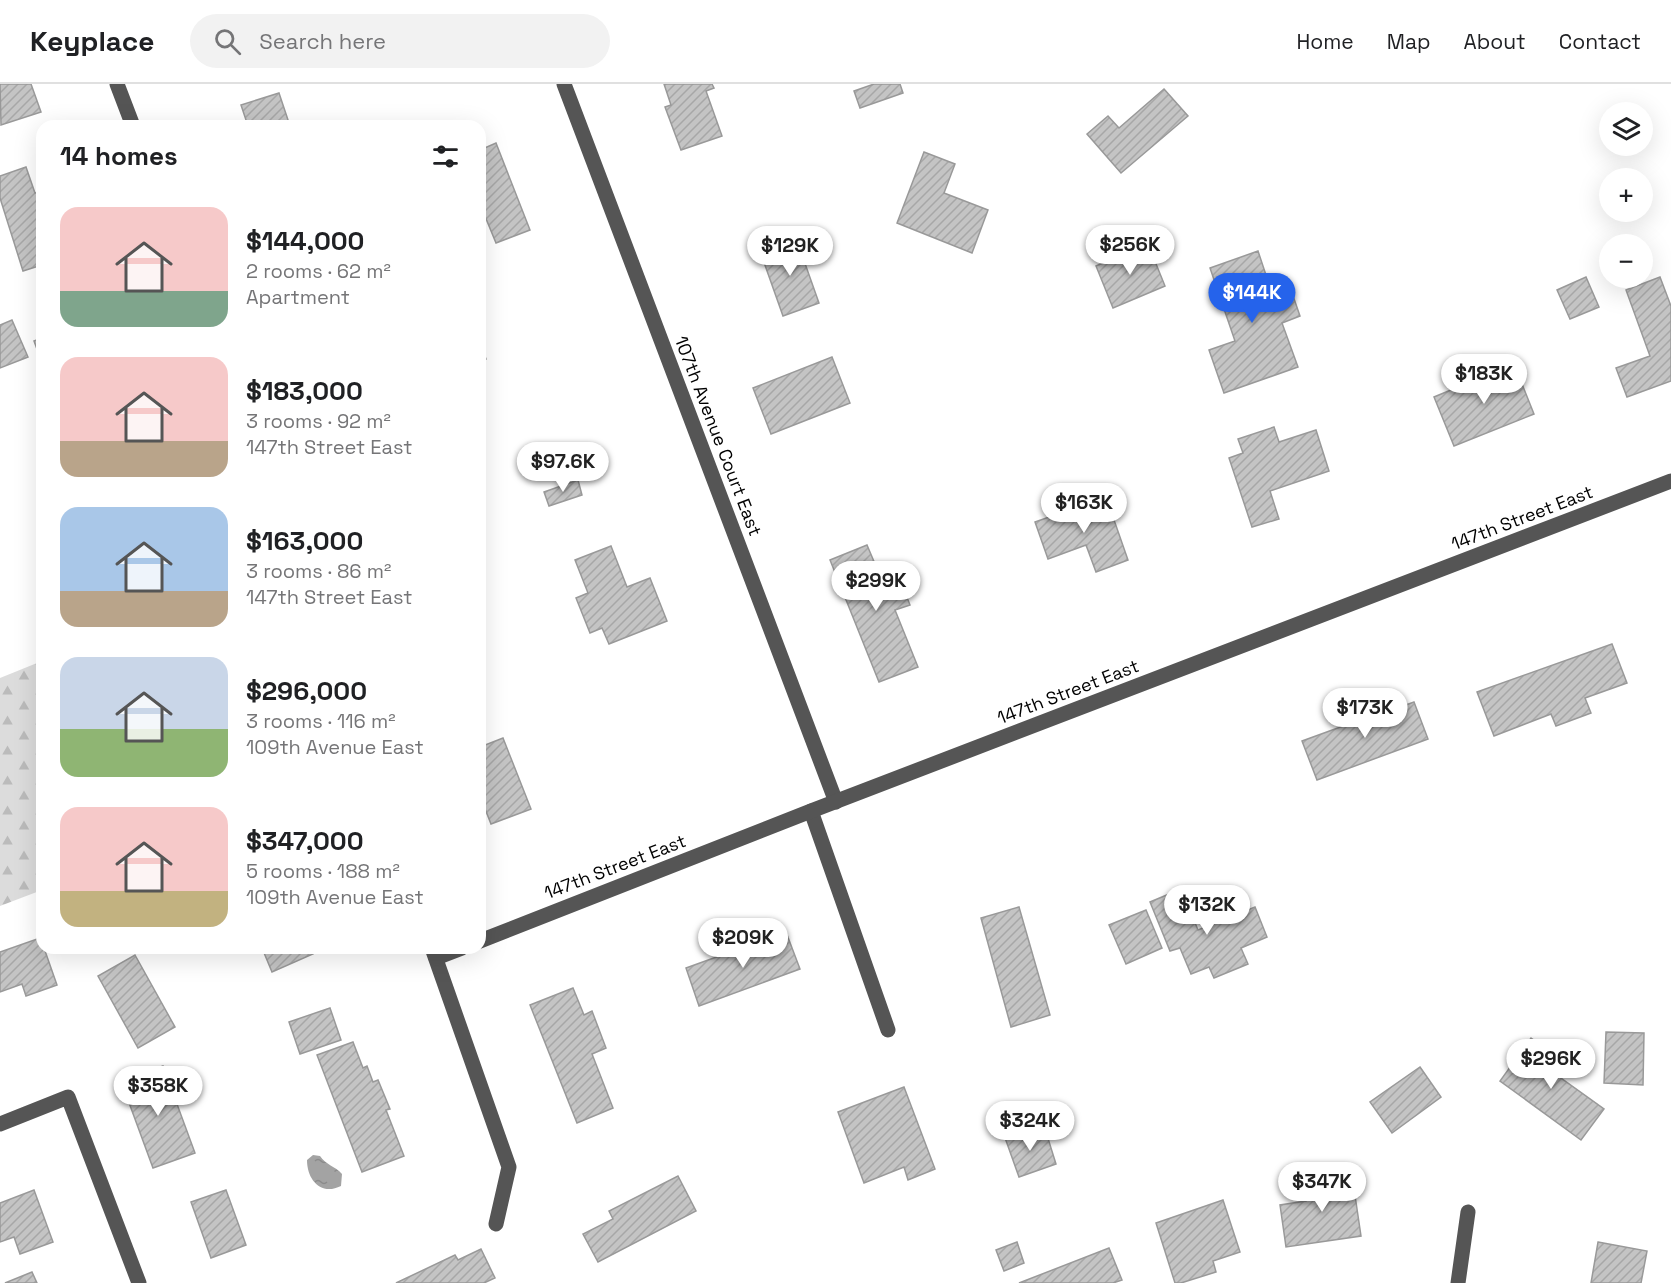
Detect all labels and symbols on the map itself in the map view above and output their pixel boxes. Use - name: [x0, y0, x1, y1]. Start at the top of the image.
- pin: $256K: [1088, 225, 1172, 276]
- pin: $129K: [748, 226, 832, 277]
- pin: $144K: [1210, 273, 1294, 324]
- street label: 107th Avenue Court East: [670, 333, 767, 539]
- pin: $183K: [1442, 354, 1526, 405]
- pin: $97.6K: [514, 442, 612, 493]
- street label: 147th Street East: [1448, 480, 1596, 555]
- pin: $163K: [1042, 483, 1126, 534]
- pin: $299K: [834, 561, 918, 612]
- street label: 147th Street East: [994, 654, 1142, 729]
- pin: $173K: [1323, 688, 1407, 739]
- street label: 147th Street East: [541, 829, 689, 904]
- pin: $132K: [1165, 885, 1249, 936]
- pin: $209K: [701, 918, 785, 969]
- pin: $296K: [1509, 1039, 1593, 1090]
- pin: $358K: [116, 1066, 200, 1117]
- pin: $324K: [988, 1101, 1072, 1152]
- pin: $347K: [1280, 1162, 1364, 1213]

